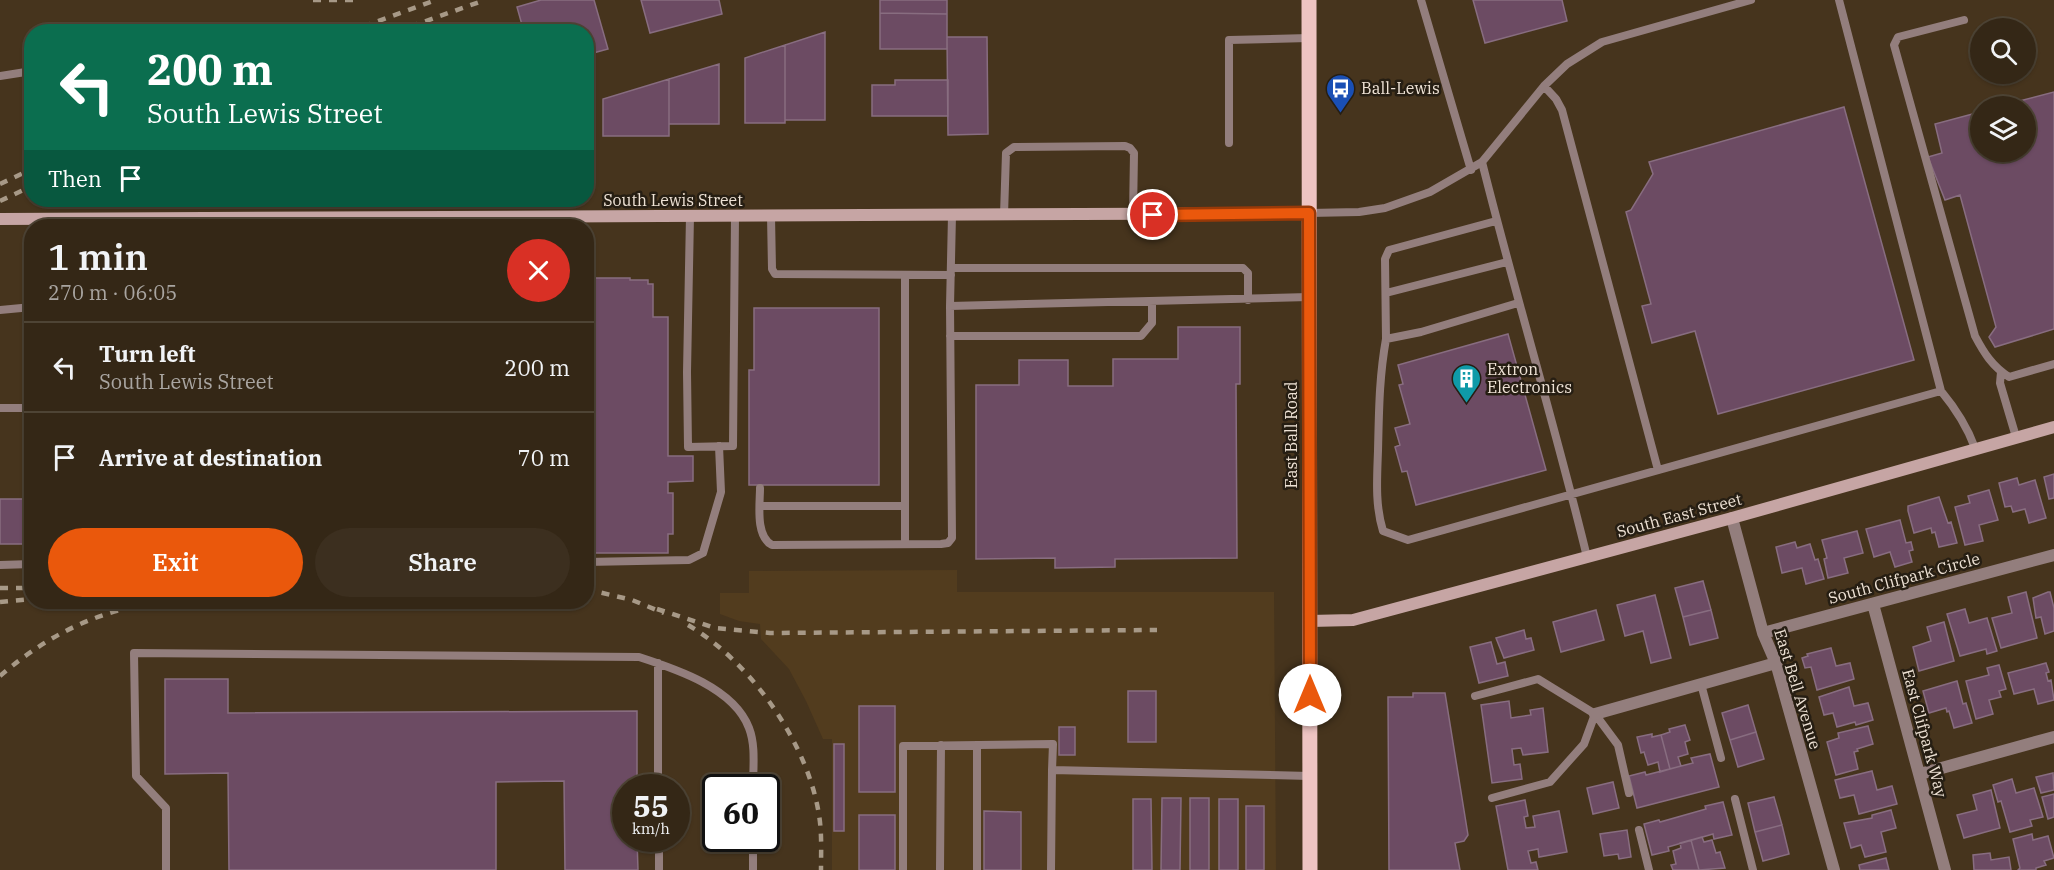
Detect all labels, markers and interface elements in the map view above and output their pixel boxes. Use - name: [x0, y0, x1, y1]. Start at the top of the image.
- map controls: [1970, 18, 2036, 162]
- button: search: [1970, 18, 2036, 84]
- text: 200 m: [147, 42, 273, 97]
- icon: left: [48, 48, 126, 126]
- bus stop icon: Ball-Lewis: [1324, 72, 1356, 114]
- place label: Ball-Lewis: [1361, 78, 1440, 98]
- text: South Lewis Street: [147, 95, 383, 130]
- button: layers: [1970, 96, 2036, 162]
- icon: arrive: [114, 162, 147, 195]
- text: Then: [48, 164, 102, 193]
- pin: [1127, 189, 1178, 240]
- street label: South Lewis Street: [603, 190, 743, 210]
- icon: arrive: [1136, 198, 1169, 231]
- text: 1 min: [48, 233, 148, 280]
- button: close: [507, 239, 570, 302]
- text: 270 m · 06:05: [48, 279, 177, 306]
- text: Turn left: [99, 339, 195, 368]
- icon: left: [48, 351, 81, 384]
- text: 200 m: [504, 353, 570, 382]
- place label: Extron Electronics: [1487, 359, 1572, 397]
- building icon: Extron Electronics: [1450, 362, 1482, 404]
- text: South Lewis Street: [99, 368, 274, 395]
- street label: East Ball Road: [1281, 381, 1301, 488]
- icon: arrive: [48, 441, 81, 474]
- text: Arrive at destination: [99, 443, 322, 472]
- text: 70 m: [518, 443, 570, 472]
- street label: South East Street: [1614, 489, 1744, 541]
- button: Exit: [48, 528, 303, 597]
- button: Share: [315, 528, 570, 597]
- street label: South Clifpark Circle: [1826, 548, 1982, 608]
- street label: East Bell Avenue: [1770, 626, 1826, 752]
- position arrow: [1278, 663, 1342, 727]
- street label: East Clifpark Way: [1898, 667, 1952, 800]
- speed limit sign: 60: [702, 774, 780, 852]
- text: 55: [633, 786, 669, 825]
- text: km/h: [632, 819, 670, 838]

